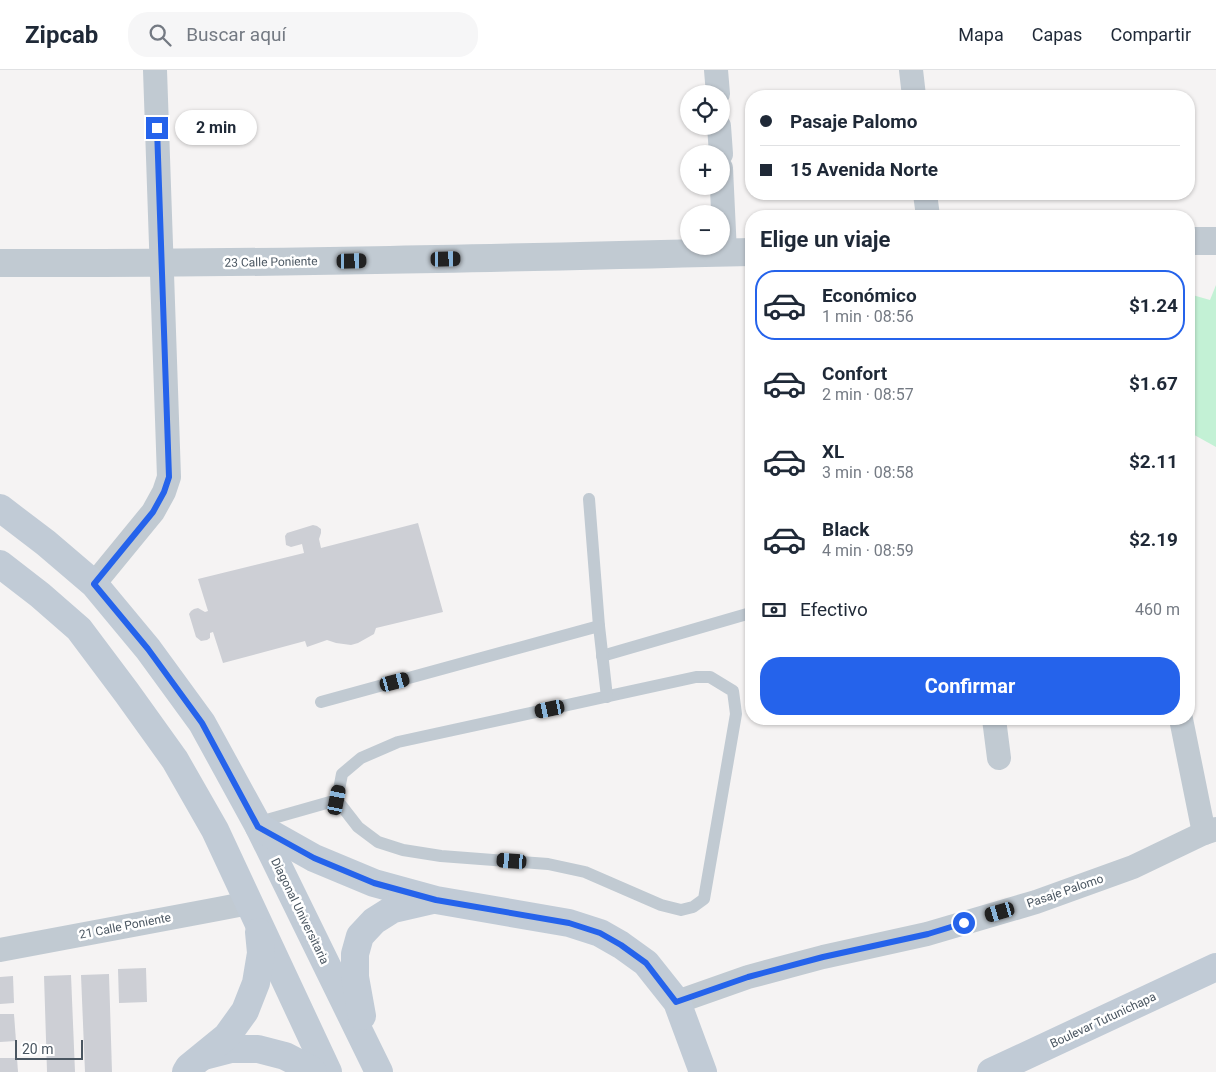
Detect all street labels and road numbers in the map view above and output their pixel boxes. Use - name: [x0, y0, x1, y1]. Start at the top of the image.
- street label: 23 Calle Poniente: [224, 254, 318, 270]
- street label: Diagonal Universitaria: [268, 856, 332, 966]
- street label: Pasaje Palomo: [1025, 871, 1105, 911]
- street label: 21 Calle Poniente: [78, 910, 172, 942]
- street label: Boulevar Tutunichapa: [1048, 989, 1158, 1051]

